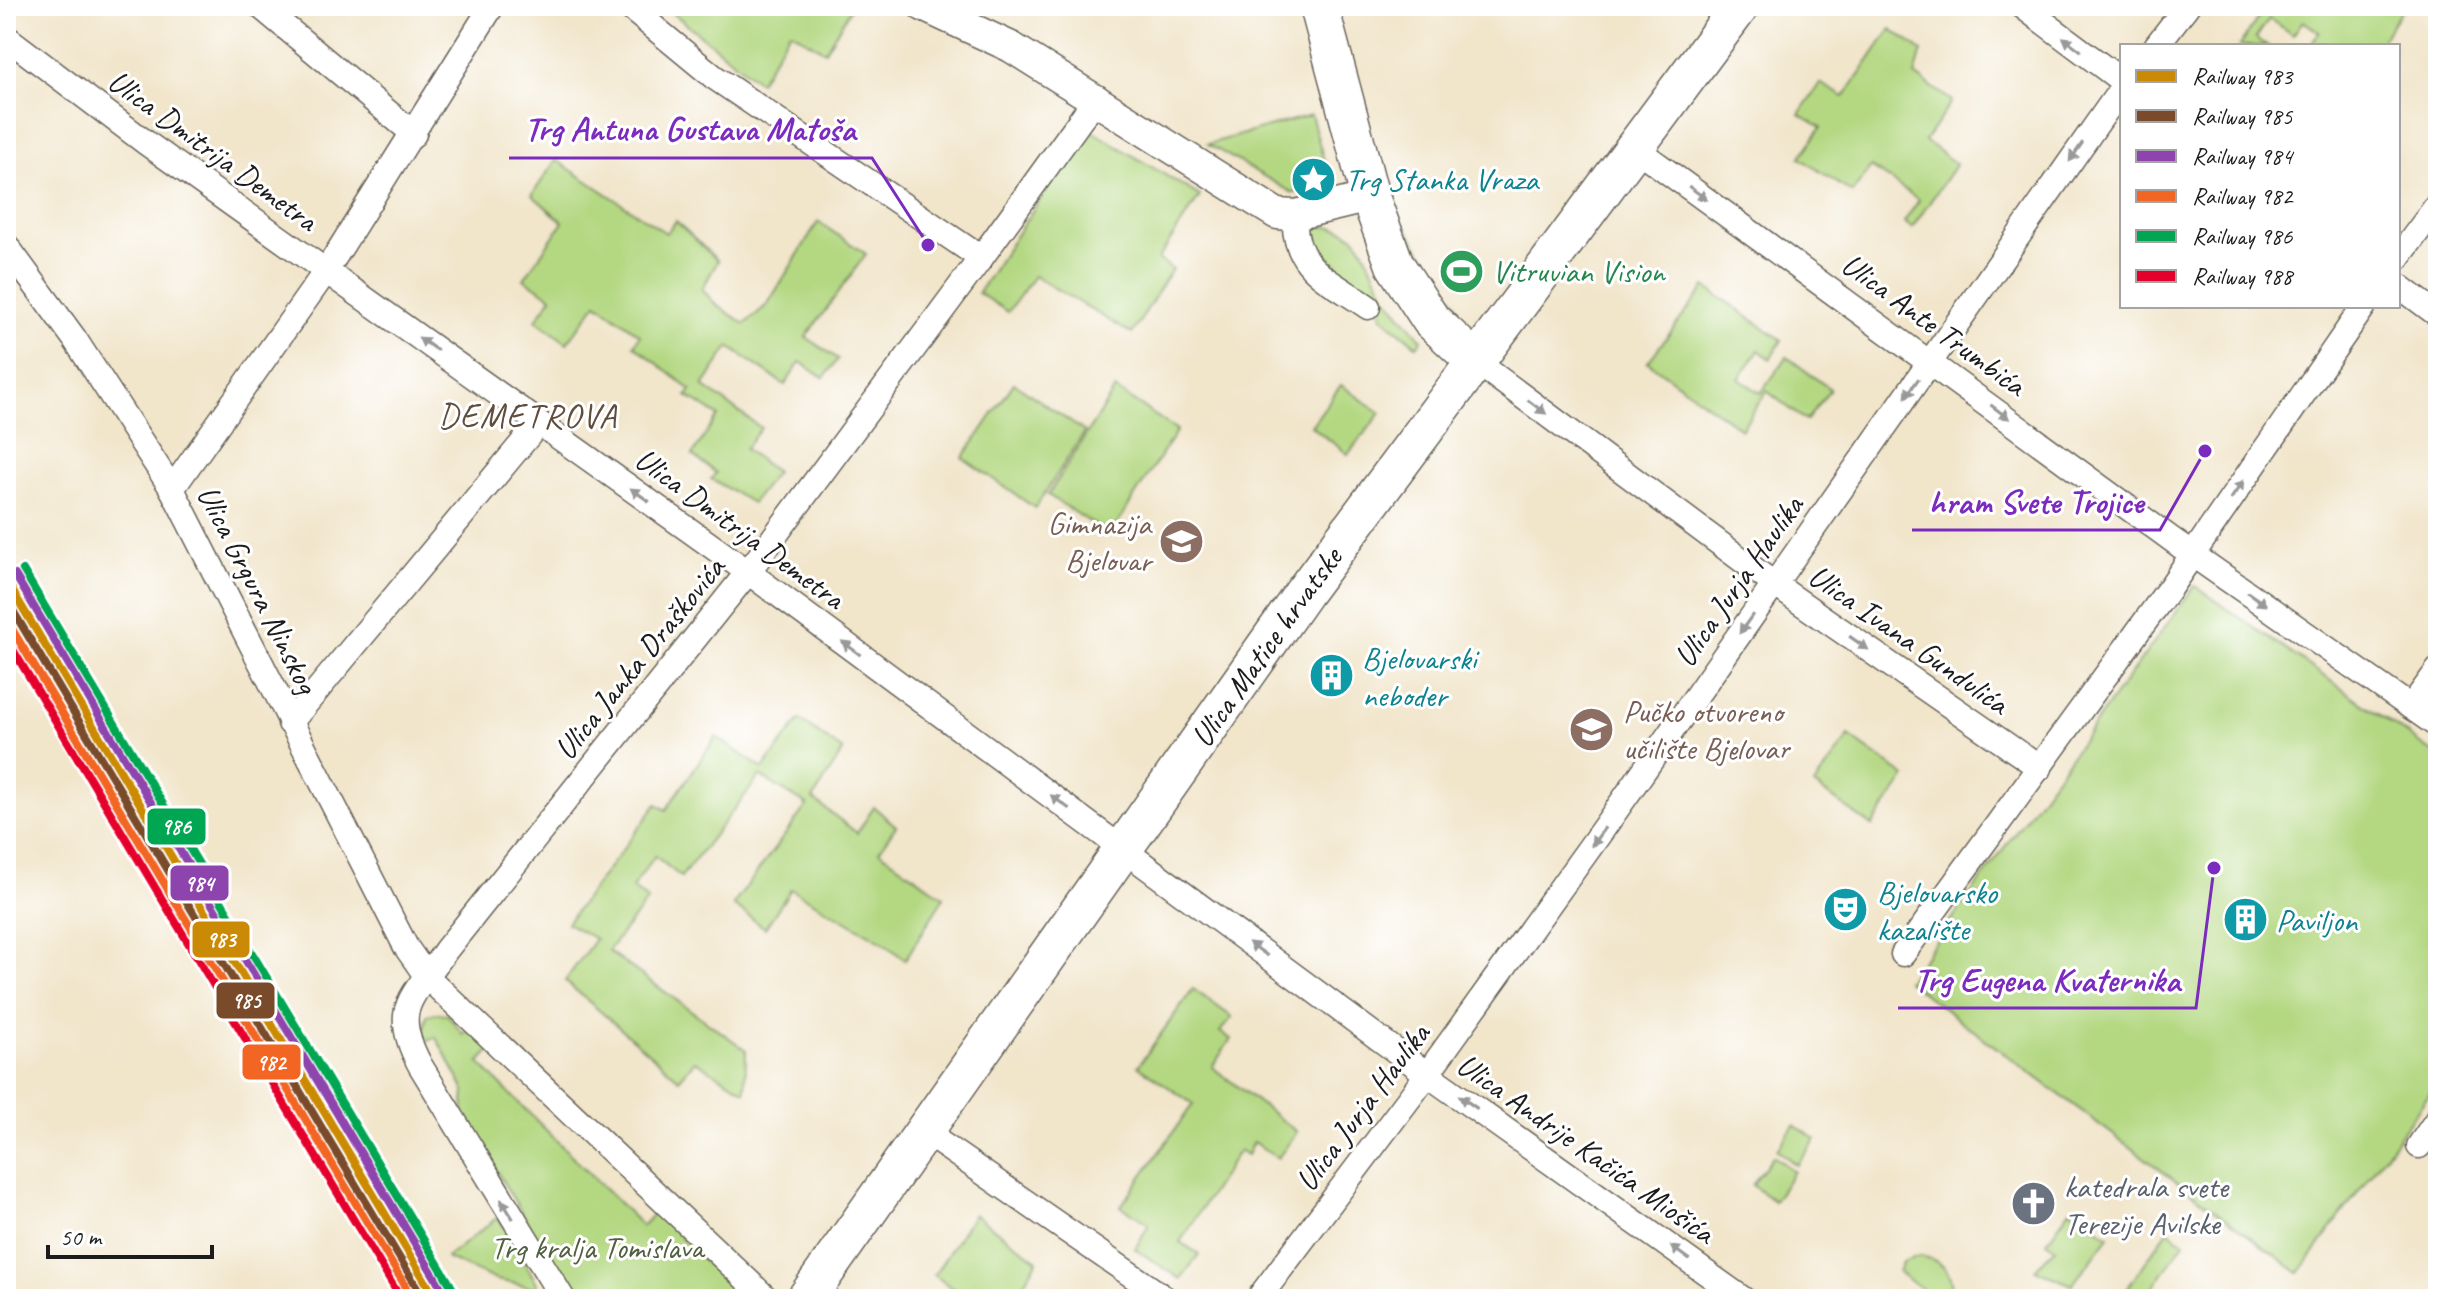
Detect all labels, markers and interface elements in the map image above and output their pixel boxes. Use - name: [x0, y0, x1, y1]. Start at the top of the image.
- one-way arrow: [2061, 36, 2082, 52]
- legend: [2120, 44, 2400, 308]
- street label: Ulica Dmitrija Demetra: [100, 61, 327, 242]
- text: Railway 983: [2192, 61, 2295, 91]
- callout: Trg Antuna Gustava Matoša: [509, 100, 872, 158]
- text: Railway 985: [2192, 101, 2294, 131]
- text: Trg Antuna Gustava Matoša: [525, 107, 858, 150]
- one-way arrow: [2069, 141, 2084, 162]
- text: Railway 984: [2192, 141, 2295, 171]
- place icon: Trg Stanka Vraza: [1290, 155, 1338, 203]
- place label: Trg Stanka Vraza: [1345, 159, 1540, 200]
- text: Railway 982: [2192, 181, 2295, 211]
- one-way arrow: [1688, 185, 1709, 201]
- text: Railway 986: [2192, 221, 2294, 251]
- street label: Ulica Ante Trumbića: [1833, 244, 2036, 406]
- sports icon: Vitruvian Vision: [1437, 247, 1485, 295]
- place label: Vitruvian Vision: [1492, 251, 1666, 292]
- text: Railway 988: [2192, 261, 2295, 291]
- one-way arrow: [418, 337, 439, 353]
- one-way arrow: [1904, 377, 1920, 399]
- district label: DEMETROVA: [438, 394, 618, 437]
- one-way arrow: [1526, 398, 1547, 414]
- one-way arrow: [1989, 403, 2010, 419]
- street label: Ulica Dmitrija Demetra: [627, 439, 854, 620]
- callout: hram Svete Trojice: [1912, 472, 2160, 530]
- street label: Ulica Grgura Ninskog: [188, 478, 328, 702]
- text: hram Svete Trojice: [1929, 480, 2146, 523]
- one-way arrow: [2229, 480, 2244, 501]
- street label: Ulica Jurja Haulika: [1664, 486, 1814, 675]
- one-way arrow: [630, 488, 651, 503]
- place label: Gimnazija Bjelovar: [1047, 503, 1154, 581]
- school or university icon: Gimnazija Bjelovar: [1158, 517, 1206, 565]
- street label: Ulica Matice hrvatske: [1181, 537, 1353, 755]
- street label: Ulica Janka Draškovića: [545, 547, 735, 768]
- street label: Ulica Ivana Gundulića: [1801, 555, 2018, 725]
- one-way arrow: [2247, 591, 2268, 606]
- one-way arrow: [1739, 613, 1754, 634]
- one-way arrow: [1848, 635, 1869, 650]
- place label: Bjelovarski neboder: [1362, 638, 1480, 716]
- one-way arrow: [841, 640, 861, 656]
- building icon: Bjelovarski neboder: [1307, 652, 1355, 700]
- place label: Pučko otvoreno učilište Bjelovar: [1623, 691, 1792, 769]
- school or university icon: Pučko otvoreno učilište Bjelovar: [1568, 705, 1616, 753]
- one-way arrow: [1049, 795, 1070, 811]
- line badge: 986: [146, 807, 207, 846]
- text: 986: [161, 813, 193, 841]
- one-way arrow: [1590, 826, 1606, 847]
- line badge: 984: [169, 864, 230, 902]
- text: 984: [184, 870, 217, 898]
- place label: Bjelovarsko kazalište: [1877, 872, 1998, 950]
- theatre icon: Bjelovarsko kazalište: [1822, 886, 1870, 934]
- building icon: Paviljon: [2221, 896, 2269, 944]
- place label: Paviljon: [2276, 900, 2359, 941]
- line badge: 983: [191, 920, 251, 959]
- text: 983: [206, 926, 238, 954]
- one-way arrow: [1248, 941, 1269, 957]
- callout: Trg Eugena Kvaternika: [1898, 950, 2196, 1008]
- text: Trg Eugena Kvaternika: [1914, 958, 2183, 1001]
- line badge: 985: [215, 981, 276, 1020]
- text: 985: [231, 987, 263, 1015]
- street label: Ulica Jurja Haulika: [1286, 1014, 1440, 1199]
- line badge: 982: [241, 1043, 302, 1081]
- street label: Ulica Andrije Kačića Miošića: [1449, 1044, 1724, 1254]
- text: 982: [256, 1049, 288, 1077]
- one-way arrow: [1458, 1095, 1479, 1110]
- place label: katedrala svete Terezije Avilske: [2064, 1166, 2231, 1244]
- church icon: katedrala svete Terezije Avilske: [2009, 1180, 2057, 1228]
- one-way arrow: [501, 1198, 515, 1220]
- scale bar: [48, 1209, 212, 1259]
- text: 50 m: [60, 1222, 103, 1252]
- park label: Trg kralja Tomislava: [491, 1227, 706, 1268]
- one-way arrow: [1669, 1245, 1691, 1261]

